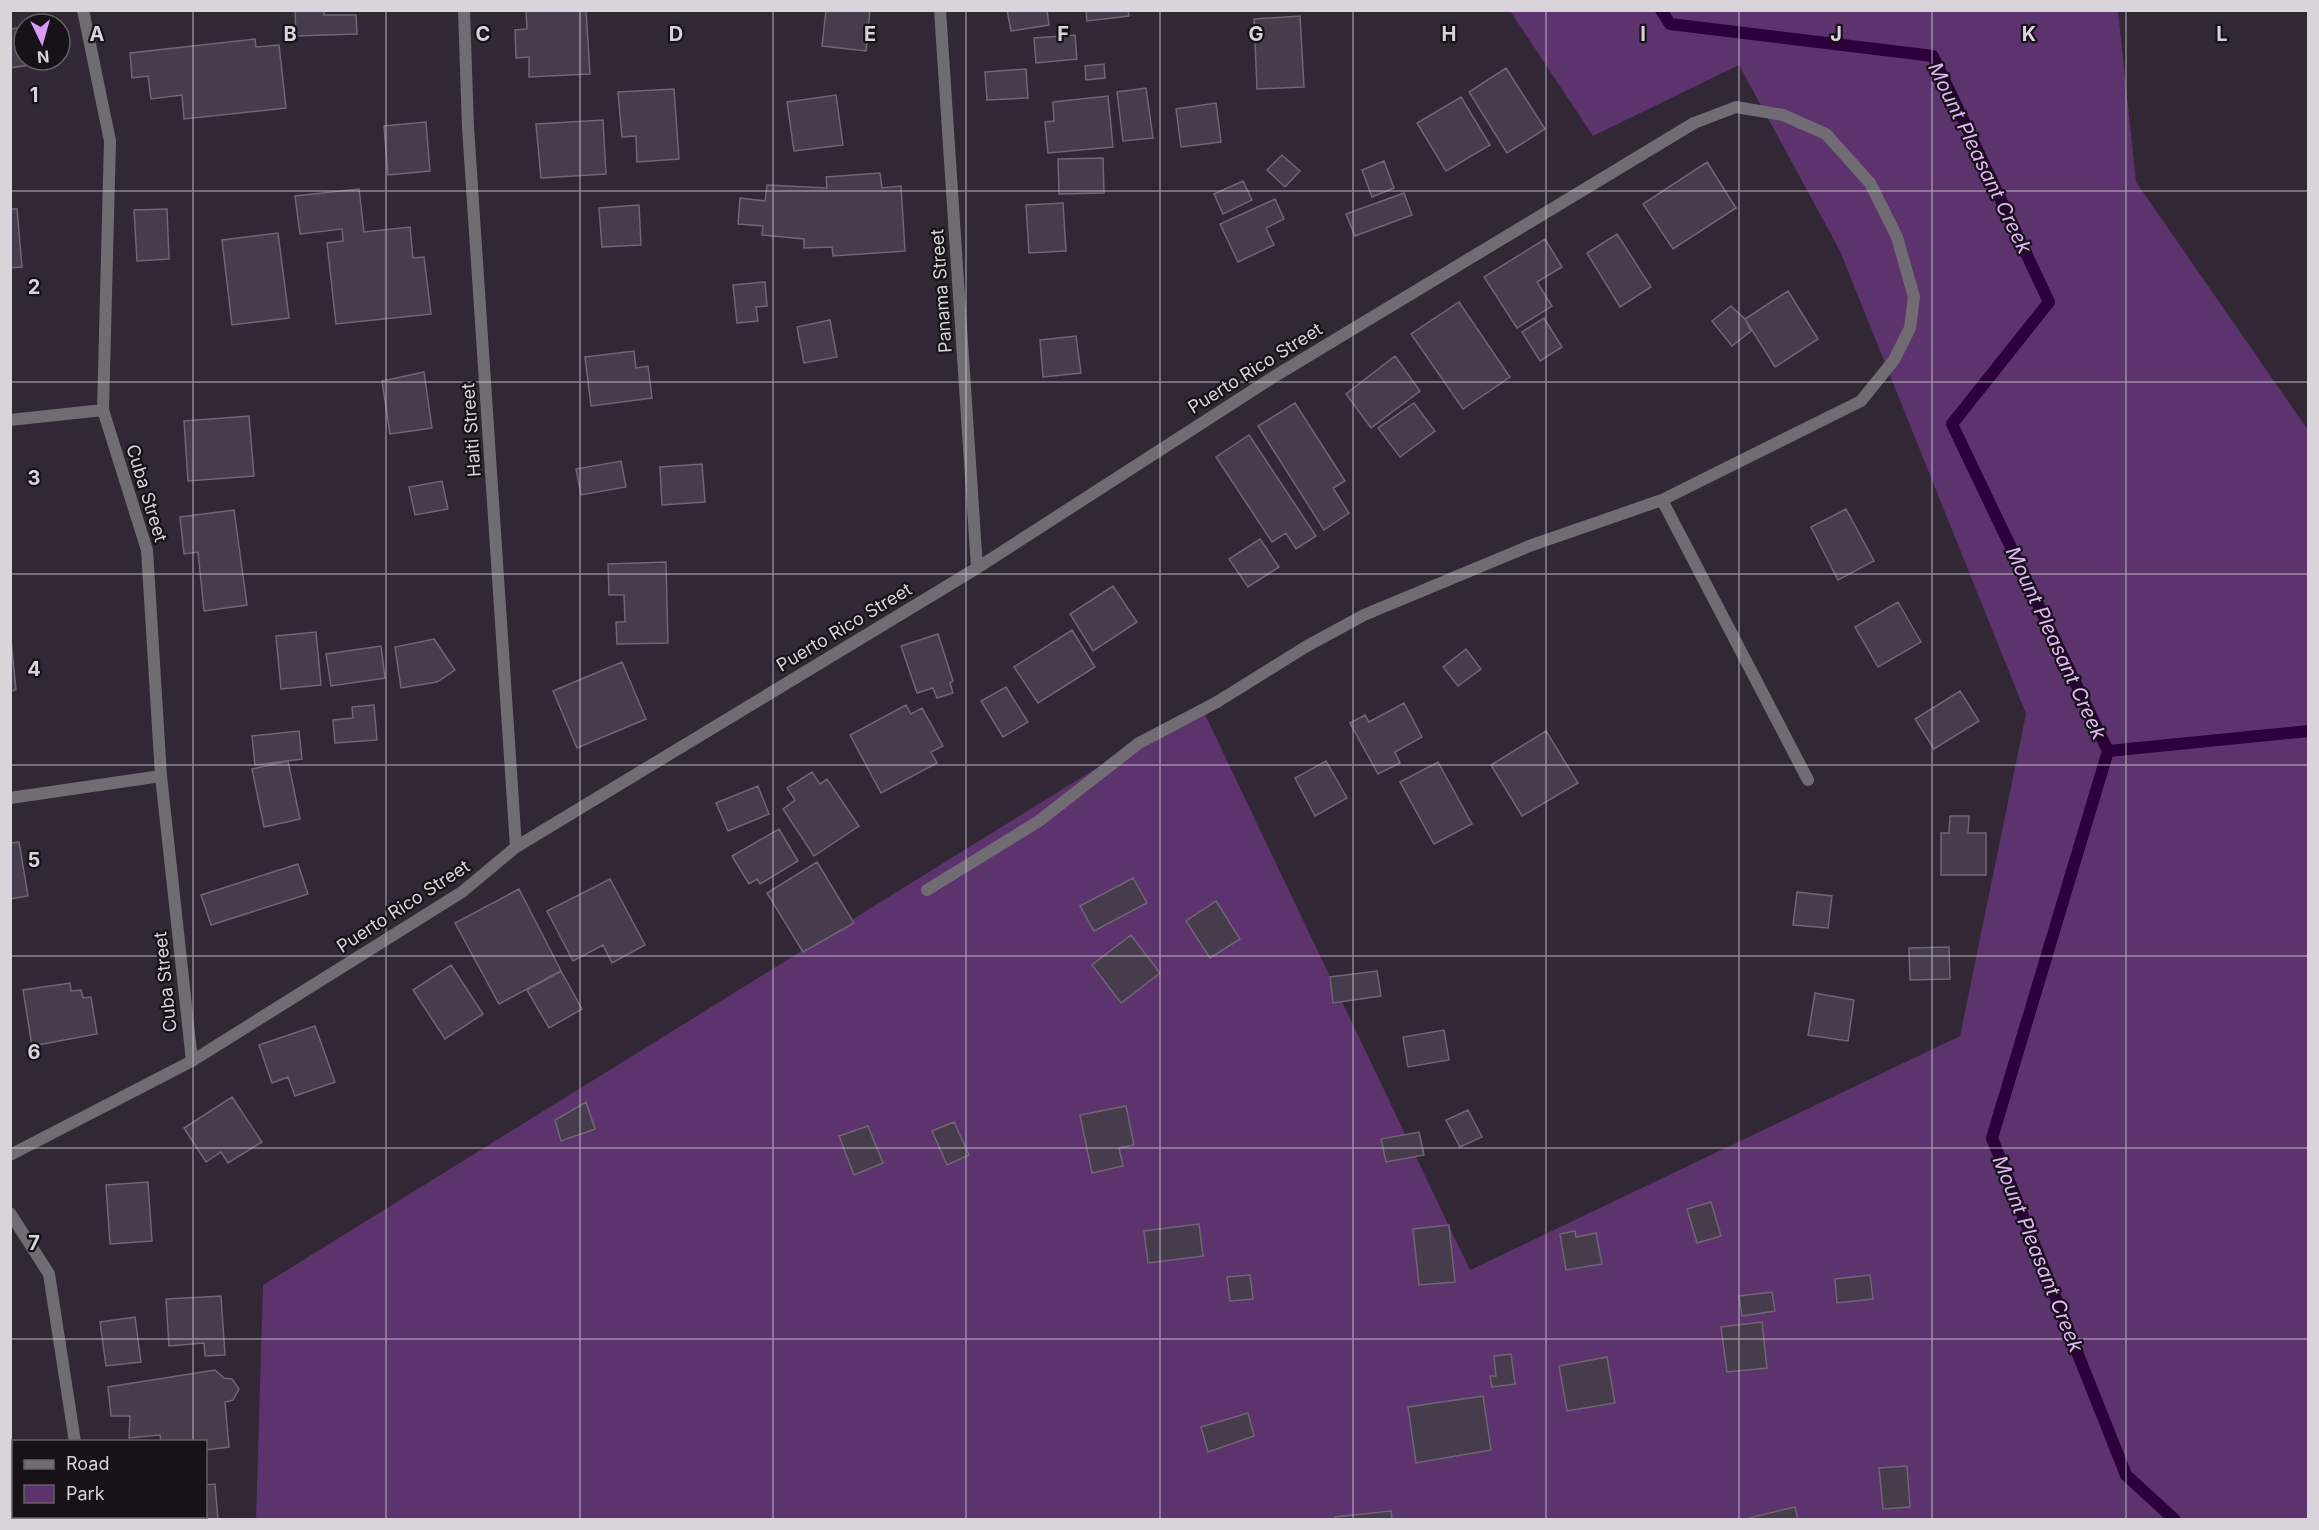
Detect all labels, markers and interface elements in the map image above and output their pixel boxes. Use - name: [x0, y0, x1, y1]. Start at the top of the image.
- north arrow: [12, 12, 72, 72]
- text: A: [90, 22, 105, 46]
- text: B: [283, 22, 297, 46]
- text: C: [476, 22, 490, 46]
- text: D: [669, 22, 683, 46]
- text: E: [864, 22, 876, 46]
- text: F: [1057, 22, 1069, 46]
- text: G: [1248, 22, 1264, 46]
- text: H: [1442, 22, 1456, 46]
- text: I: [1640, 22, 1646, 46]
- text: J: [1830, 22, 1842, 46]
- text: K: [2022, 22, 2036, 46]
- text: L: [2216, 22, 2228, 46]
- text: N: [36, 46, 50, 67]
- water label: Mount Pleasant Creek: [1923, 58, 2037, 259]
- text: 1: [30, 83, 38, 107]
- street label: Panama Street: [926, 228, 956, 354]
- text: 2: [28, 275, 40, 299]
- street label: Puerto Rico Street: [1184, 318, 1326, 418]
- street label: Haiti Street: [457, 382, 485, 478]
- street label: Cuba Street: [122, 442, 172, 544]
- text: 3: [28, 466, 40, 490]
- water label: Mount Pleasant Creek: [2001, 543, 2112, 744]
- street label: Puerto Rico Street: [773, 578, 916, 676]
- text: 4: [27, 657, 41, 681]
- text: 5: [28, 848, 40, 872]
- street label: Puerto Rico Street: [333, 855, 473, 957]
- street label: Cuba Street: [149, 931, 181, 1033]
- text: 6: [28, 1040, 41, 1064]
- water label: Mount Pleasant Creek: [1988, 1152, 2089, 1357]
- text: 7: [28, 1231, 40, 1255]
- legend: [12, 1440, 207, 1518]
- text: Road: [66, 1453, 109, 1474]
- text: Park: [66, 1483, 105, 1504]

